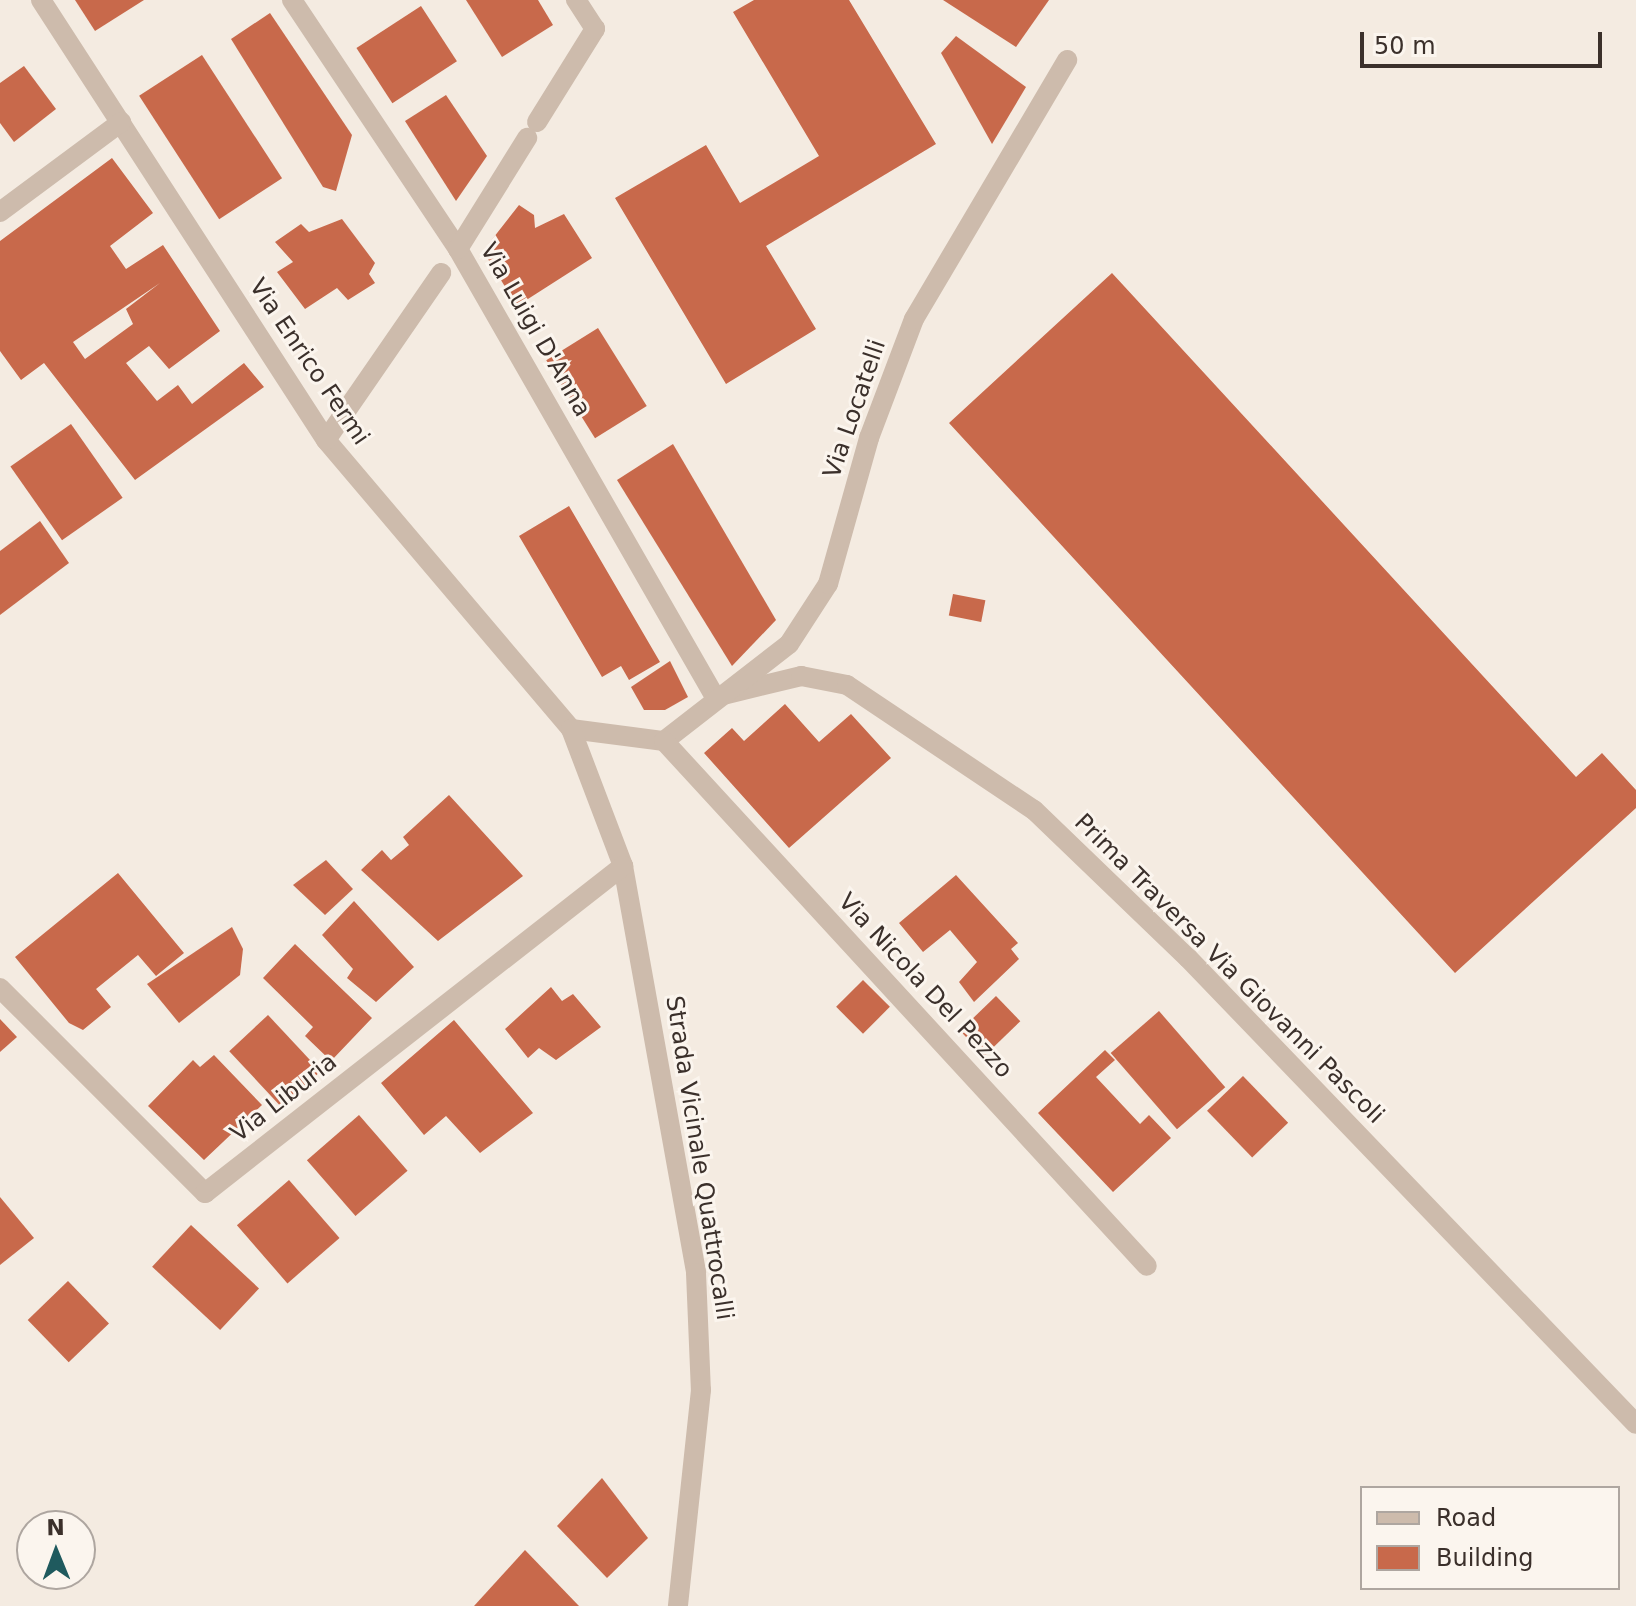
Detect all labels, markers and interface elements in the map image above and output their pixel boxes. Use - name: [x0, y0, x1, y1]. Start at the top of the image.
- scale bar: [1364, 16, 1606, 66]
- text: 50 m: [1374, 32, 1436, 60]
- street label: Via Luigi D'Anna: [474, 238, 596, 422]
- street label: Via Enrico Fermi: [243, 274, 375, 450]
- street label: Via Locatelli: [818, 336, 892, 482]
- street label: Prima Traversa Via Giovanni Pascoli: [1068, 808, 1390, 1130]
- street label: Via Nicola Del Pezzo: [832, 888, 1018, 1084]
- street label: Strada Vicinale Quattrocalli: [659, 994, 739, 1322]
- street label: Via Liburia: [225, 1048, 343, 1148]
- legend: [1360, 1486, 1620, 1590]
- text: Road: [1436, 1504, 1496, 1532]
- north arrow: [16, 1510, 96, 1590]
- text: N: [46, 1515, 65, 1540]
- text: Building: [1436, 1544, 1533, 1572]

